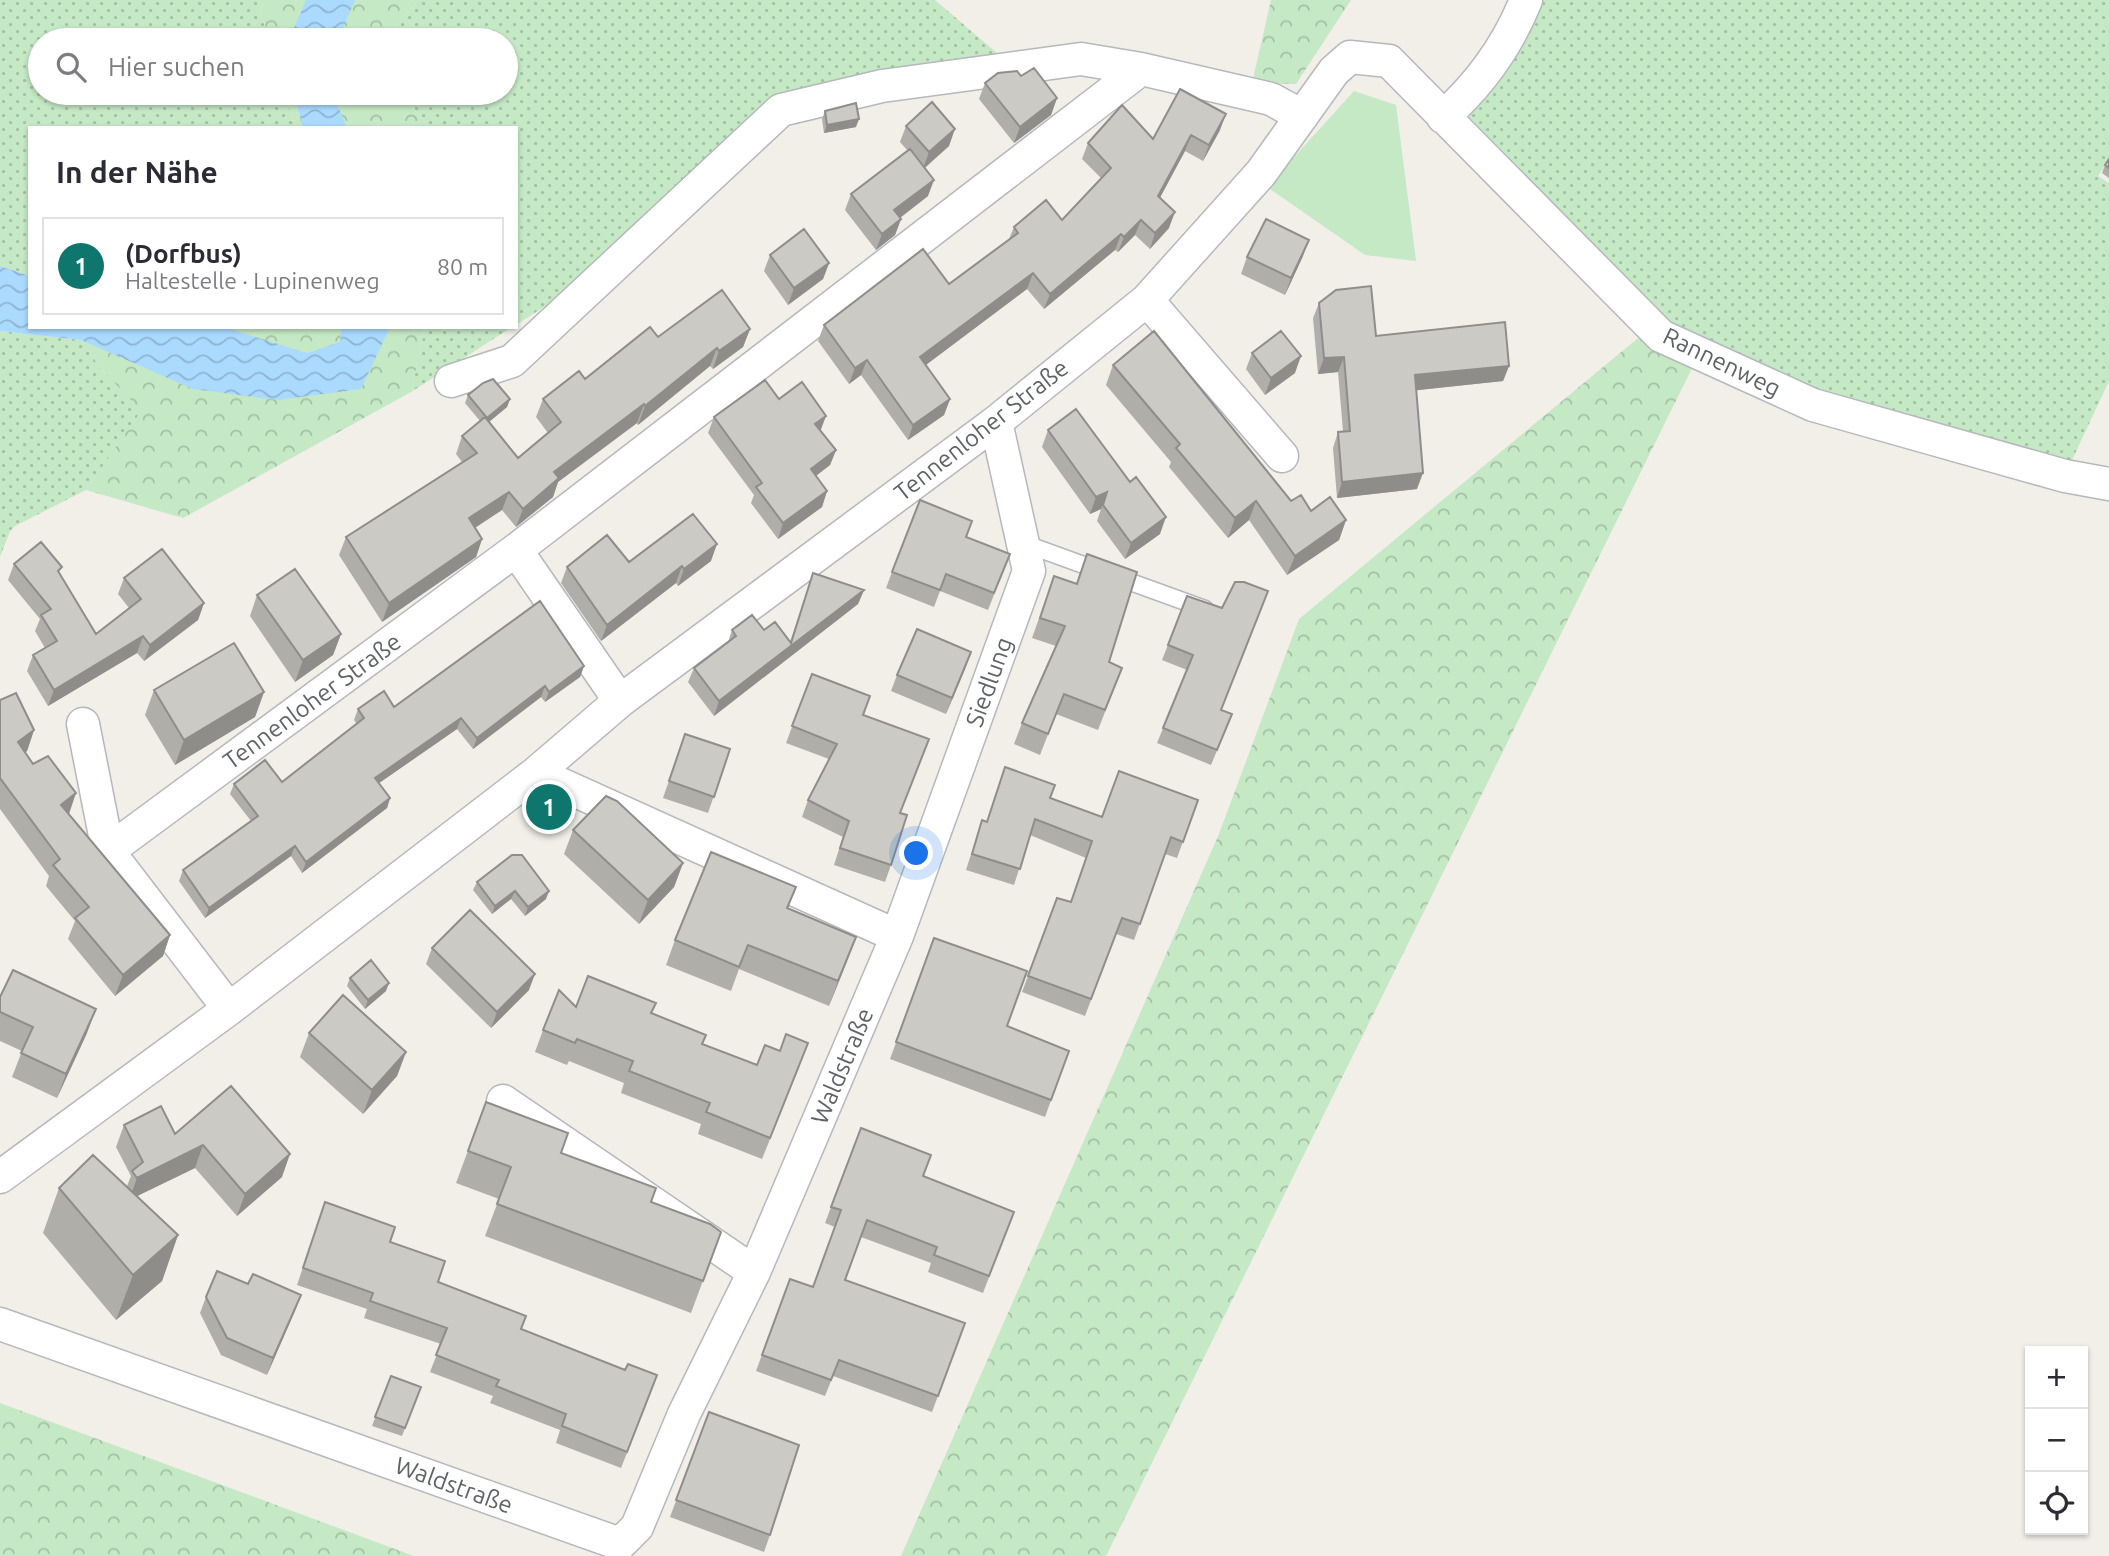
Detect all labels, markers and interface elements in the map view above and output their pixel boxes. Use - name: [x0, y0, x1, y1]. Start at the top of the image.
- search box: [28, 28, 518, 105]
- icon: search: [52, 48, 90, 86]
- text: Hier suchen: [108, 52, 245, 81]
- text: In der Nähe: [56, 155, 218, 189]
- text: (Dorfbus): [125, 239, 242, 268]
- text: 1: [75, 254, 87, 279]
- text: 80 m: [437, 254, 488, 279]
- text: Haltestelle · Lupinenweg: [125, 268, 380, 293]
- street label: Rannenweg: [1659, 322, 1785, 402]
- street label: Tennenloher Straße: [889, 354, 1073, 506]
- street label: Tennenloher Straße: [218, 628, 406, 774]
- street label: Siedlung: [960, 634, 1018, 730]
- pin: 1: [526, 781, 572, 833]
- your location: [899, 836, 933, 870]
- street label: Waldstraße: [805, 1004, 879, 1128]
- map controls: [2025, 1346, 2088, 1535]
- button: +: [2025, 1346, 2088, 1409]
- button: −: [2025, 1409, 2088, 1472]
- street label: Waldstraße: [391, 1451, 517, 1519]
- button: locate: [2025, 1472, 2088, 1535]

